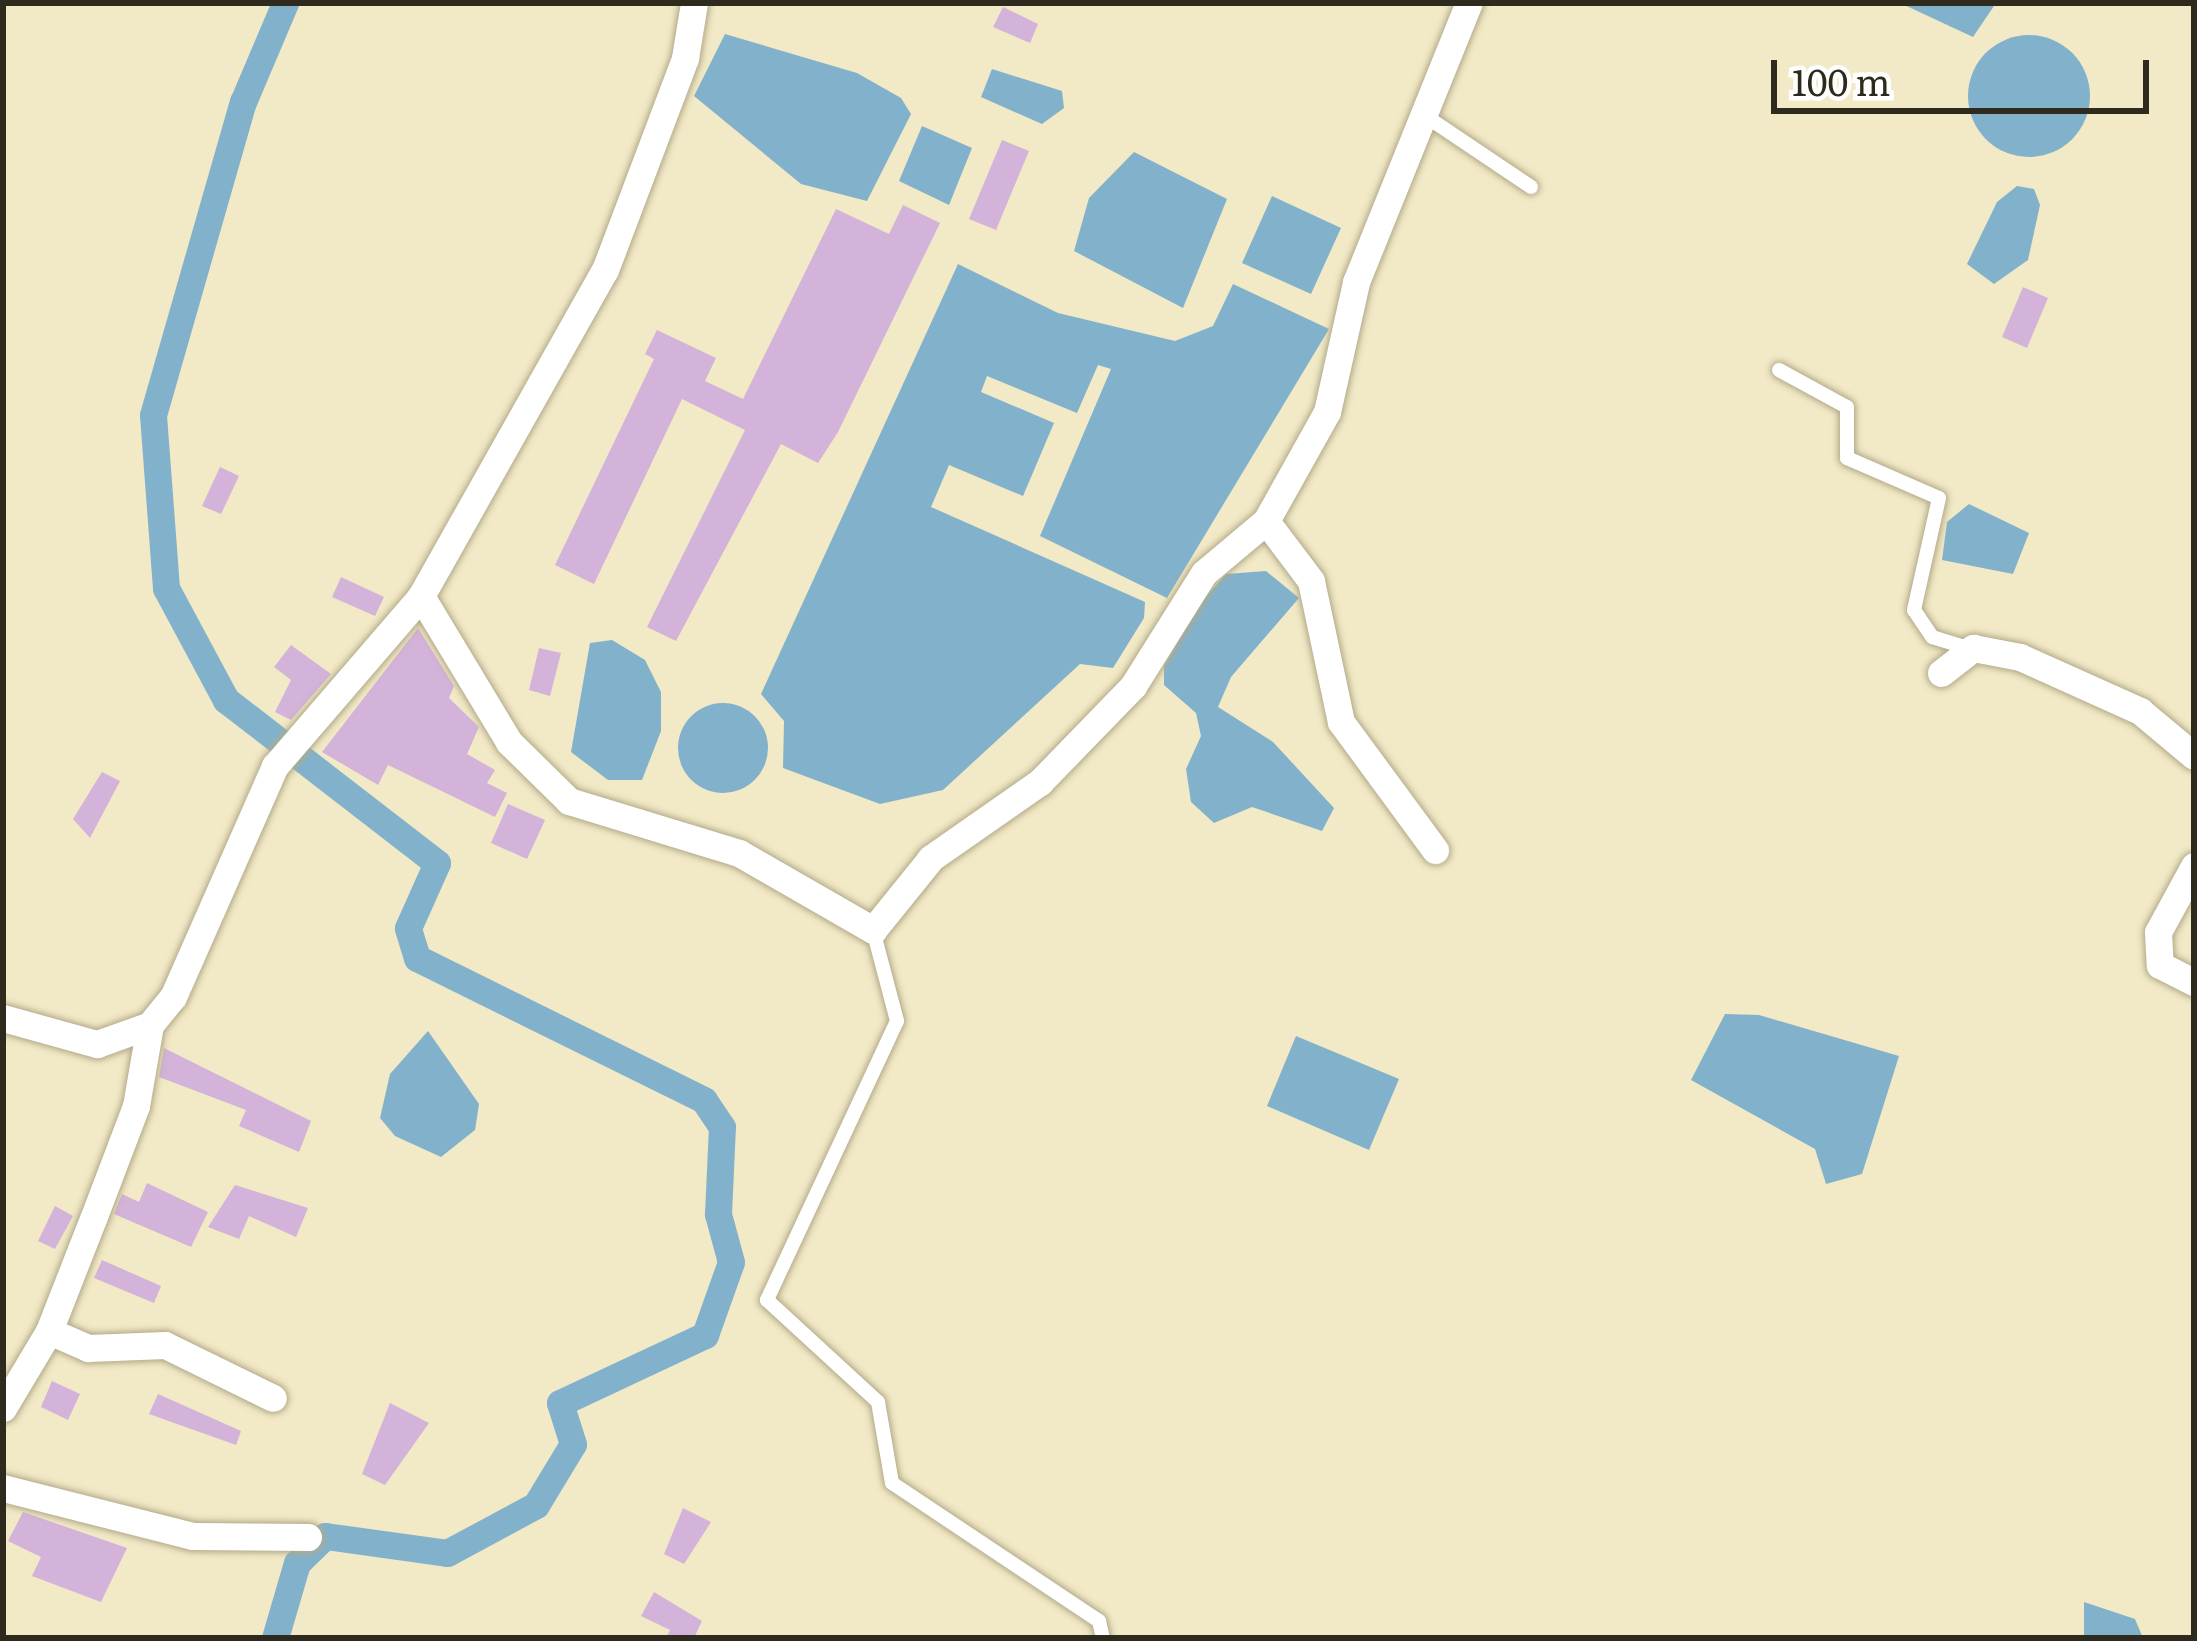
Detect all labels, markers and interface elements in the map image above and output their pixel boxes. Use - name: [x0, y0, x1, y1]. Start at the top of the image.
- scale bar: [1777, 36, 2155, 110]
- text: 100 m: [1792, 54, 1890, 107]

